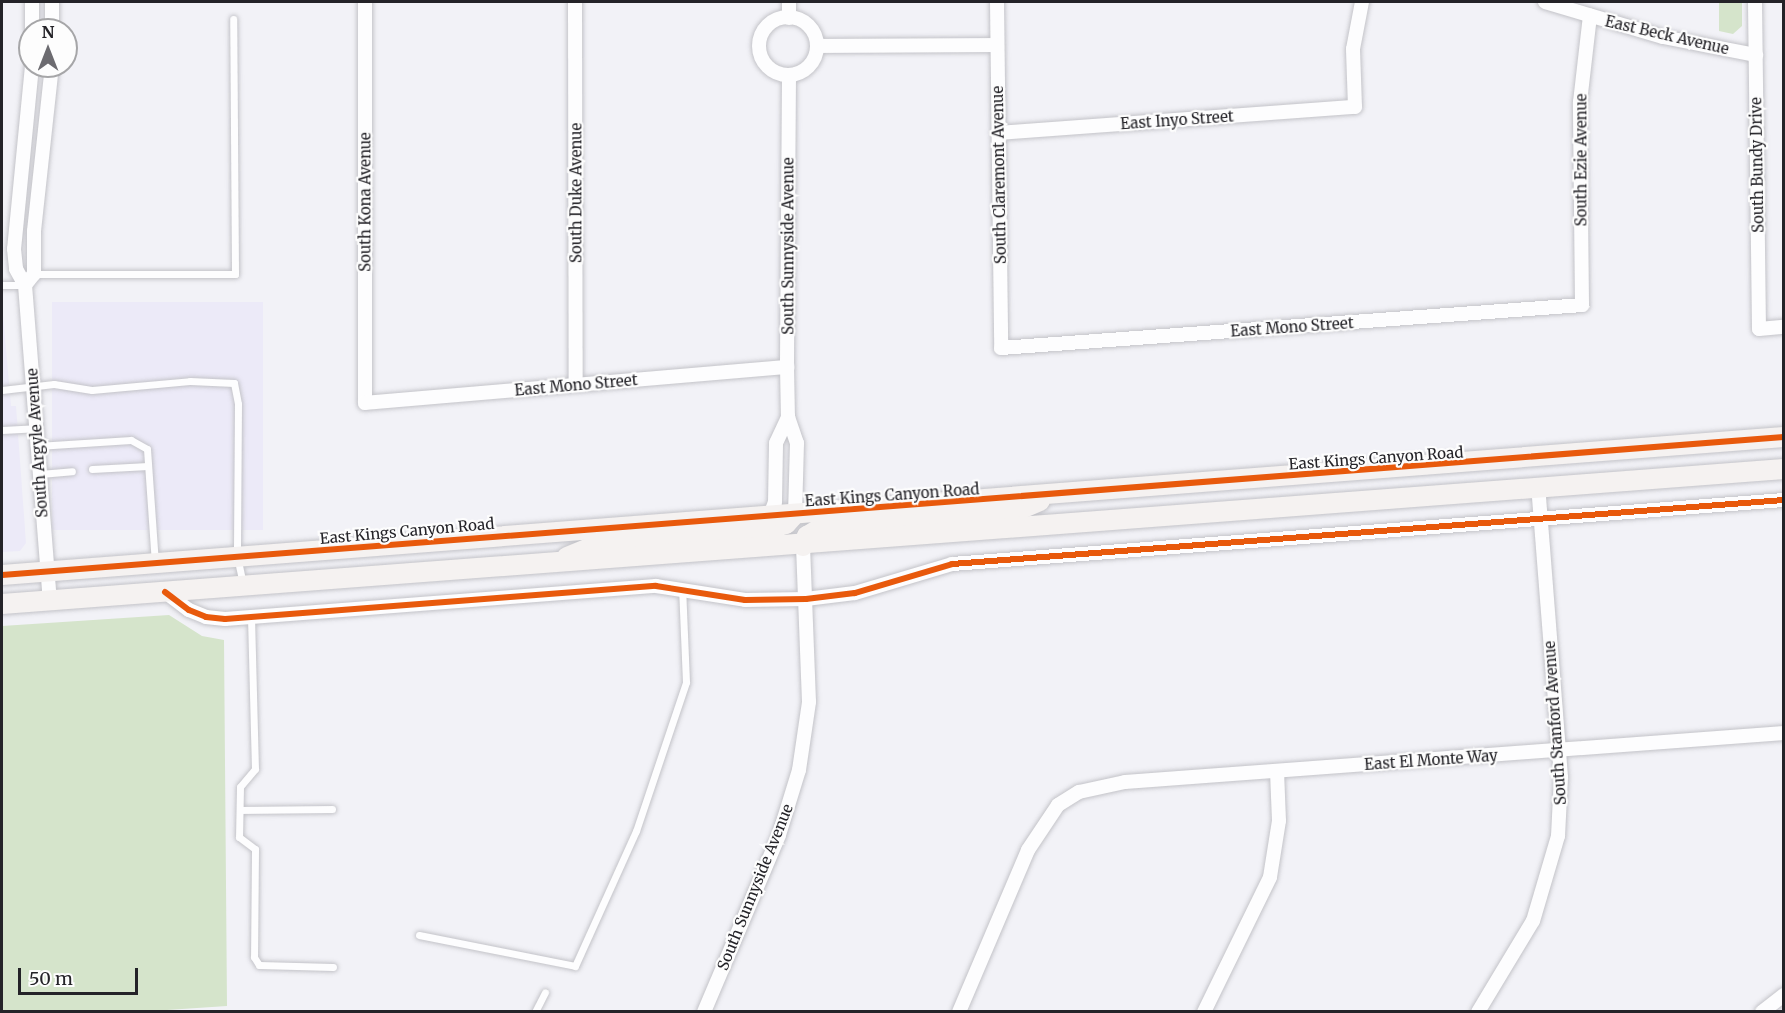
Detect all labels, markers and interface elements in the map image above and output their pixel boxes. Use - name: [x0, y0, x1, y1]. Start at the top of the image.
- street label: East Beck Avenue: [1603, 12, 1731, 58]
- north arrow: [18, 18, 78, 78]
- text: N: [42, 22, 54, 42]
- street label: South Claremont Avenue: [988, 86, 1010, 264]
- street label: South Ezie Avenue: [1572, 94, 1590, 226]
- street label: South Bundy Drive: [1747, 97, 1767, 233]
- street label: East Inyo Street: [1120, 107, 1234, 133]
- street label: South Duke Avenue: [567, 123, 585, 263]
- street label: South Kona Avenue: [356, 132, 374, 272]
- street label: South Sunnyside Avenue: [779, 157, 797, 335]
- street label: East Mono Street: [1230, 314, 1354, 340]
- street label: South Argyle Avenue: [23, 368, 51, 518]
- street label: East Mono Street: [514, 371, 638, 399]
- street label: East Kings Canyon Road: [1288, 443, 1464, 473]
- street label: East Kings Canyon Road: [804, 480, 980, 510]
- street label: East Kings Canyon Road: [319, 514, 495, 548]
- street label: South Stanford Avenue: [1540, 640, 1570, 806]
- street label: East El Monte Way: [1364, 746, 1498, 774]
- street label: South Sunnyside Avenue: [713, 801, 797, 973]
- scale bar: [21, 956, 141, 994]
- text: 50 m: [29, 967, 73, 990]

